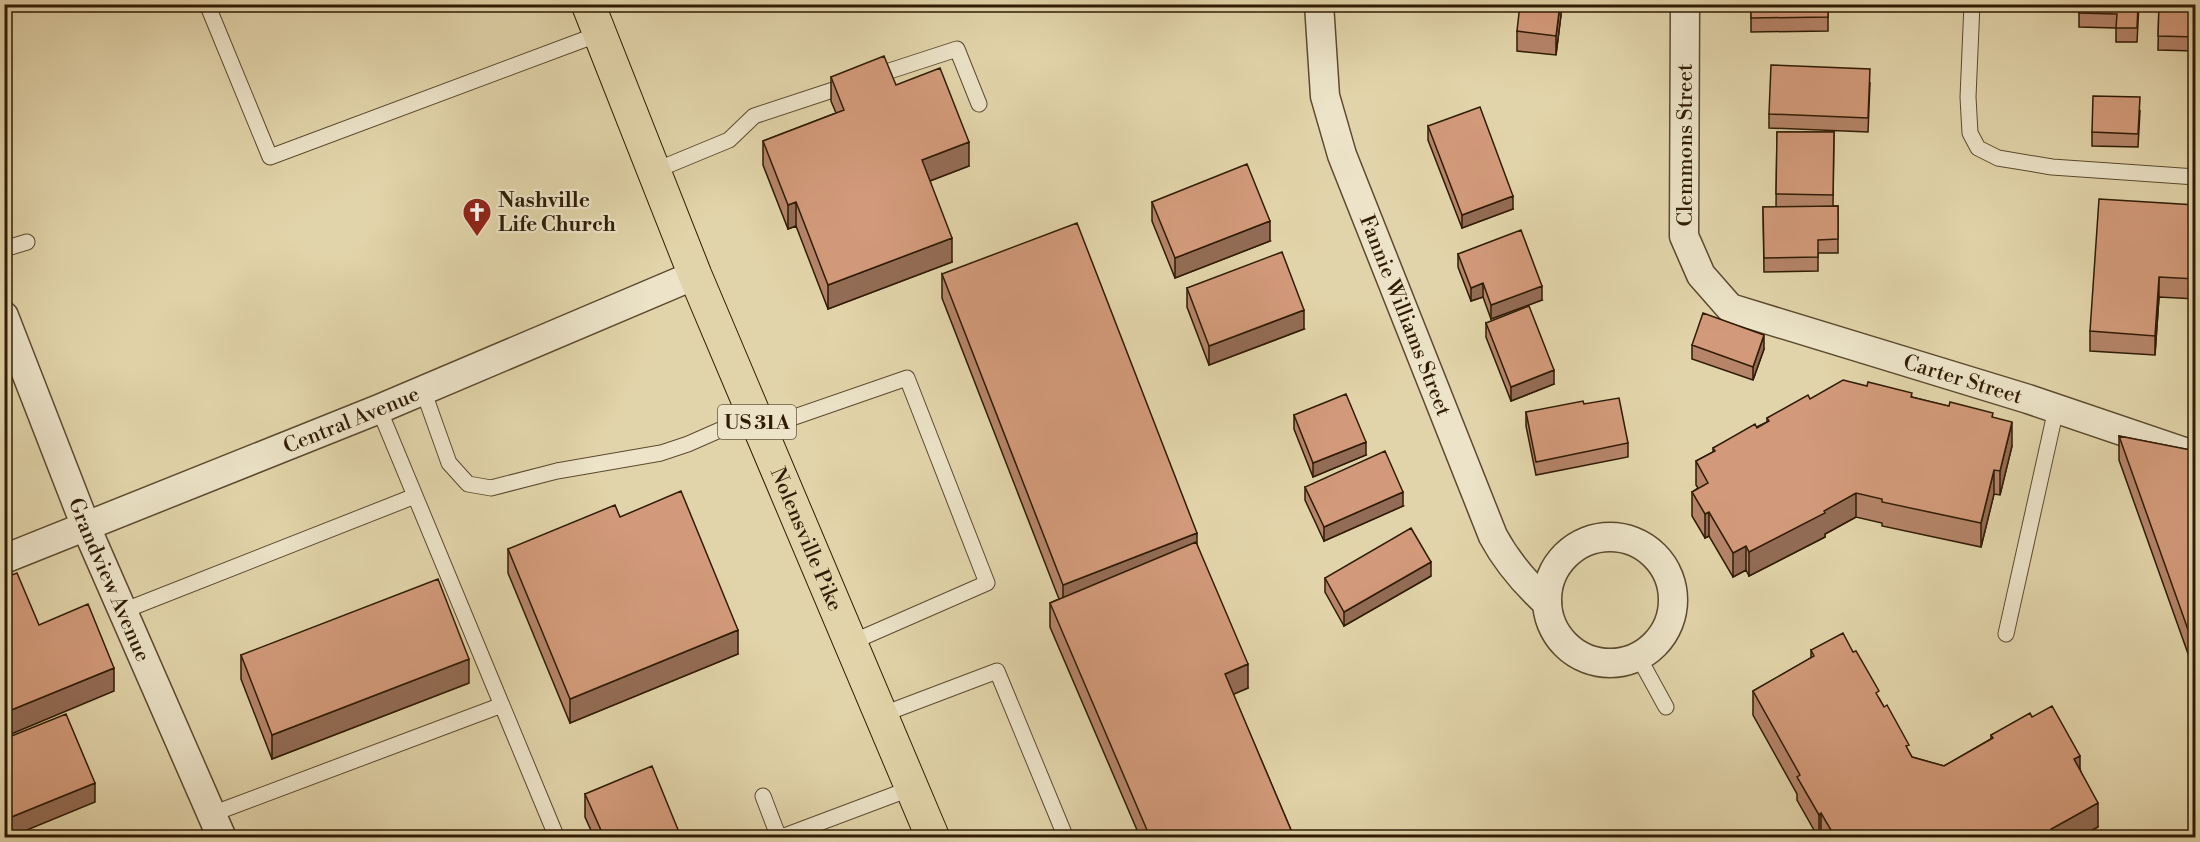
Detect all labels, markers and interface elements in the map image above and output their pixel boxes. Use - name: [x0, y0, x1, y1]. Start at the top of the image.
- street label: Clemmons Street: [1673, 63, 1699, 226]
- place label: Nashville Life Church: [498, 188, 616, 238]
- church icon: Nashville Life Church: [461, 196, 493, 238]
- street label: Fannie Williams Street: [1353, 211, 1456, 421]
- street label: Carter Street: [1900, 350, 2026, 411]
- street label: Central Avenue: [280, 381, 423, 460]
- road number: US 31A: [718, 405, 796, 439]
- street label: Nolensville Pike: [764, 464, 848, 615]
- street label: Grandview Avenue: [62, 494, 155, 666]

